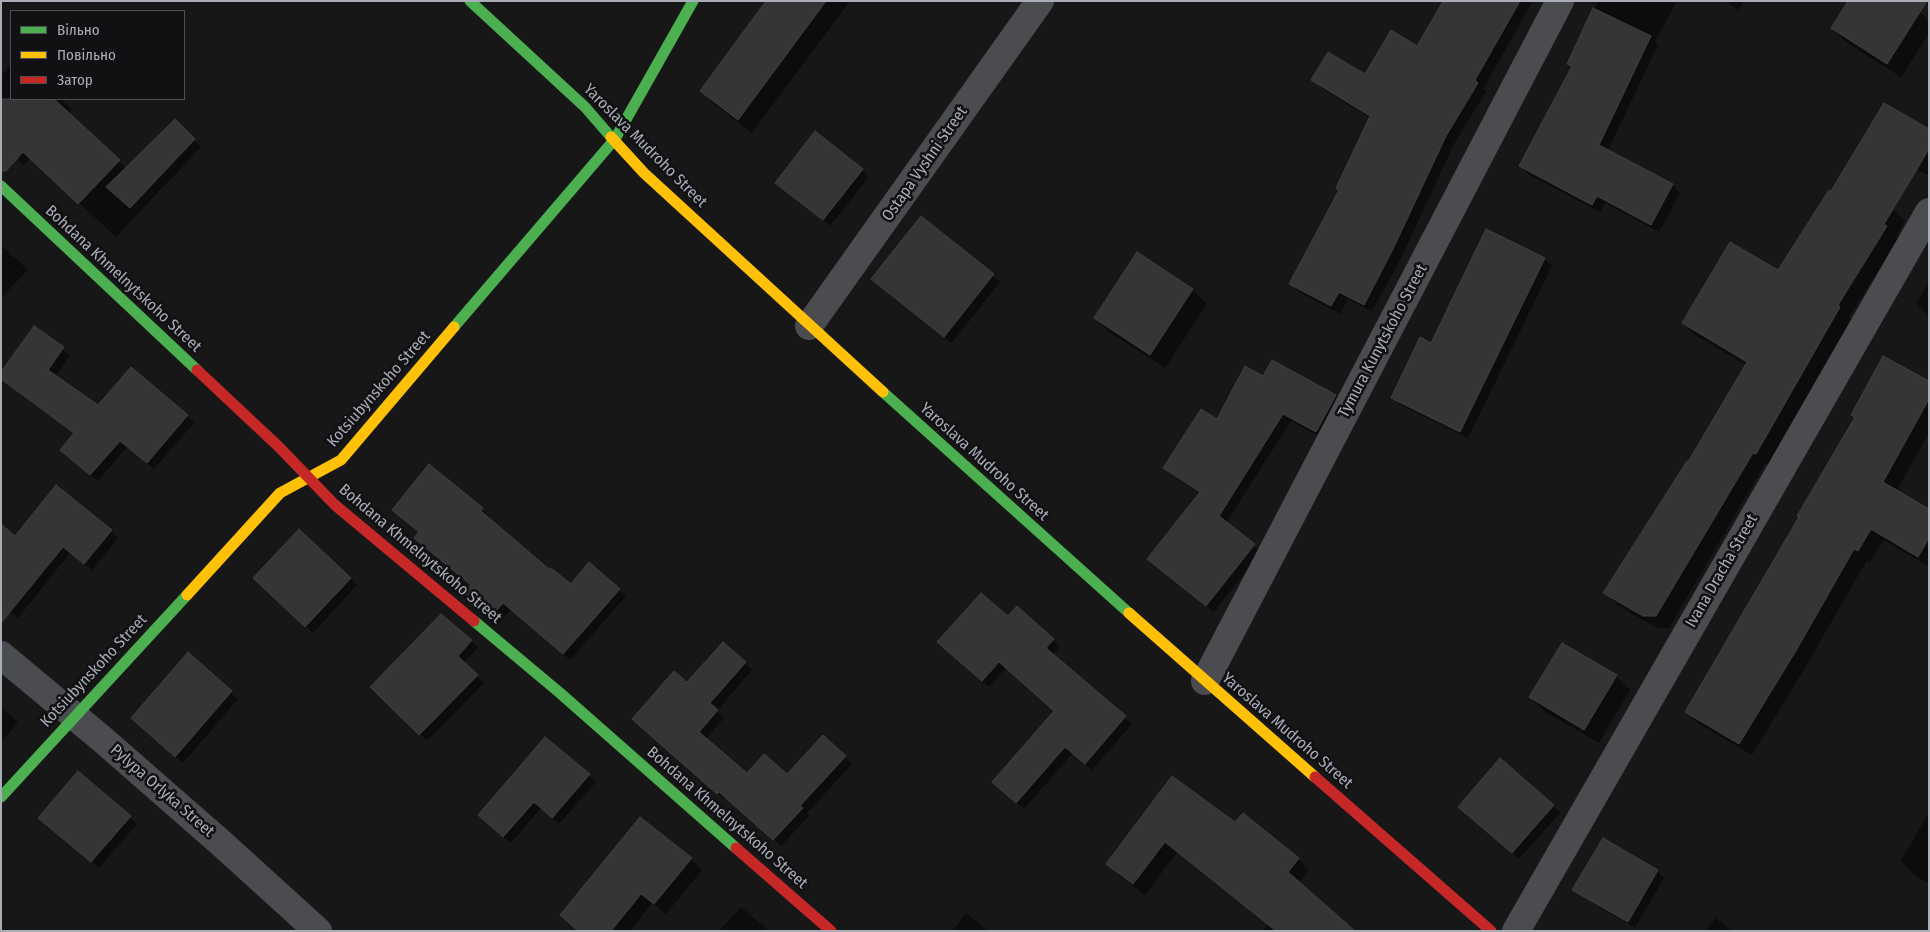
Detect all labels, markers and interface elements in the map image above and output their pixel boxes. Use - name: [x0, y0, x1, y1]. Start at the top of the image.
- legend: [10, 10, 185, 100]
- text: Вільно: [57, 21, 100, 39]
- text: Повільно: [57, 46, 116, 64]
- text: Затор: [57, 71, 93, 89]
- street label: Yaroslava Mudroho Street: [579, 80, 711, 212]
- street label: Ostapa Vyshni Street: [878, 103, 972, 225]
- street label: Bohdana Khmelnytskoho Street: [41, 202, 205, 356]
- street label: Tymura Kunytskoho Street: [1334, 261, 1432, 421]
- street label: Kotsiubynskoho Street: [323, 327, 435, 451]
- street label: Yaroslava Mudroho Street: [916, 399, 1052, 525]
- street label: Bohdana Khmelnytskoho Street: [335, 480, 505, 628]
- street label: Ivana Dracha Street: [1682, 511, 1762, 631]
- street label: Kotsiubynskoho Street: [37, 610, 151, 732]
- street label: Yaroslava Mudroho Street: [1218, 669, 1356, 793]
- street label: Pylypa Orlyka Street: [106, 741, 218, 841]
- street label: Bohdana Khmelnytskoho Street: [643, 743, 811, 893]

